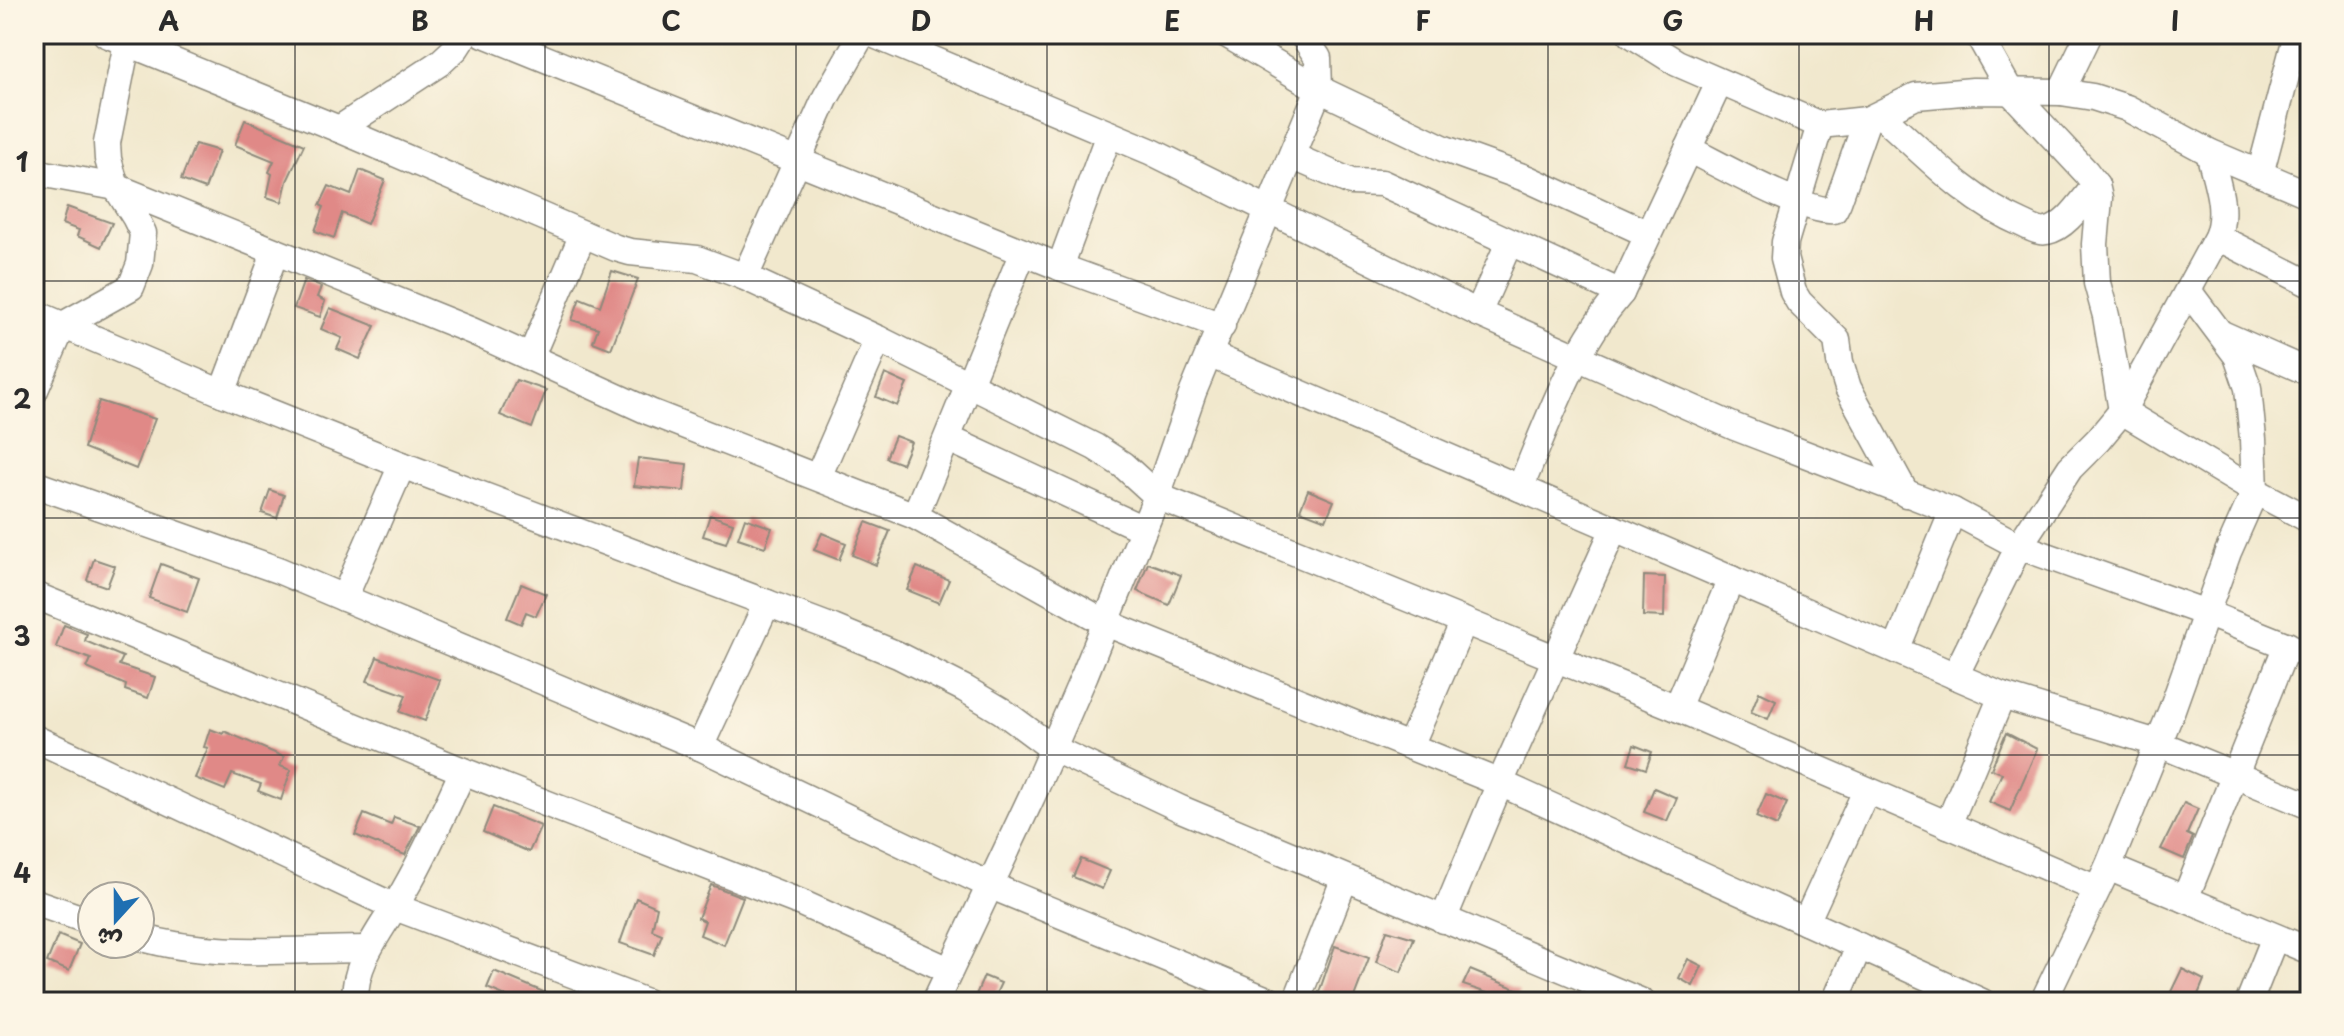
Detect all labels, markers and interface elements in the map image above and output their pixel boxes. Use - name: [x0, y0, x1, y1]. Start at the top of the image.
- text: A: [159, 1, 179, 40]
- text: B: [411, 1, 429, 40]
- text: C: [661, 1, 681, 40]
- text: D: [911, 1, 931, 40]
- text: E: [1164, 1, 1180, 40]
- text: F: [1415, 1, 1431, 40]
- text: G: [1662, 1, 1684, 40]
- text: H: [1914, 1, 1934, 40]
- text: I: [2171, 1, 2179, 40]
- text: 1: [16, 142, 28, 181]
- text: 2: [13, 379, 31, 418]
- text: 3: [13, 616, 31, 655]
- text: 4: [13, 853, 31, 892]
- north arrow: [76, 880, 156, 960]
- text: ش: [91, 920, 126, 960]

